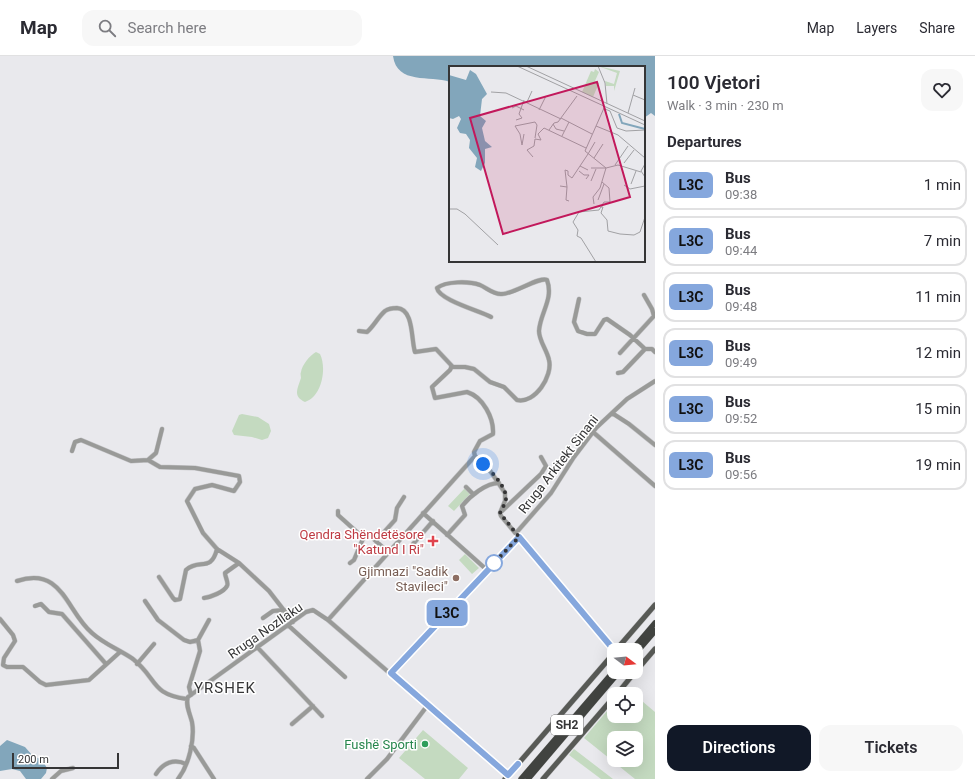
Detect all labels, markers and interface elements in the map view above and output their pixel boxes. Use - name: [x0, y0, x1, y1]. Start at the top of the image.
- search box: [82, 10, 362, 46]
- text: Map: [20, 16, 58, 39]
- icon: search: [96, 17, 118, 39]
- text: Search here: [128, 19, 206, 37]
- text: Map: [807, 20, 834, 36]
- text: Layers: [856, 20, 897, 36]
- text: Share: [919, 20, 955, 36]
- inset map: [449, 66, 645, 262]
- button: heart: [921, 69, 963, 111]
- text: 100 Vjetori: [667, 71, 760, 94]
- text: Walk · 3 min · 230 m: [667, 98, 784, 113]
- text: Departures: [667, 133, 742, 151]
- text: Bus: [725, 169, 751, 187]
- text: 1 min: [924, 176, 961, 194]
- text: L3C: [679, 177, 703, 193]
- text: 09:38: [725, 187, 757, 202]
- text: Bus: [725, 225, 751, 243]
- text: 7 min: [924, 232, 961, 250]
- text: L3C: [679, 233, 703, 249]
- text: 09:44: [725, 243, 757, 258]
- text: Bus: [725, 281, 751, 299]
- text: 11 min: [915, 288, 961, 306]
- text: L3C: [679, 289, 703, 305]
- text: 09:48: [725, 299, 757, 314]
- text: Bus: [725, 337, 751, 355]
- text: 12 min: [915, 344, 961, 362]
- text: L3C: [679, 345, 703, 361]
- text: 09:49: [725, 355, 757, 370]
- text: Bus: [725, 393, 751, 411]
- text: 15 min: [915, 400, 961, 418]
- text: L3C: [679, 401, 703, 417]
- text: 09:52: [725, 411, 757, 426]
- street label: Rruga Arkitekt Sinani: [515, 412, 601, 516]
- text: Bus: [725, 449, 751, 467]
- your location: [473, 454, 493, 474]
- text: 19 min: [915, 456, 961, 474]
- text: L3C: [679, 457, 703, 473]
- text: 09:56: [725, 467, 757, 482]
- place label: Qendra Shëndetësore "Katund I Ri": [300, 527, 424, 557]
- marker: Qendra Shëndetësore "Katund I Ri": [427, 535, 439, 547]
- unlabelled marker: [485, 554, 503, 572]
- place label: Gjimnazi "Sadik Stavileci": [358, 564, 448, 594]
- marker: Gjimnazi "Sadik Stavileci": [451, 573, 461, 583]
- street label: Rruga Nozllaku: [225, 599, 305, 662]
- line badge: L3C: [424, 600, 470, 626]
- text: L3C: [435, 605, 459, 621]
- north arrow: [607, 643, 643, 679]
- map controls: [607, 643, 643, 767]
- district label: YRSHEK: [194, 679, 256, 697]
- button: locate: [607, 687, 643, 723]
- road number: SH2: [551, 715, 583, 735]
- button: Directions: [667, 725, 811, 771]
- button: Tickets: [819, 725, 963, 771]
- button: layers: [607, 731, 643, 767]
- place label: Fushë Sporti: [344, 737, 417, 752]
- marker: Fushë Sporti: [420, 739, 430, 749]
- scale bar: [12, 751, 119, 770]
- text: 200 m: [18, 753, 49, 766]

